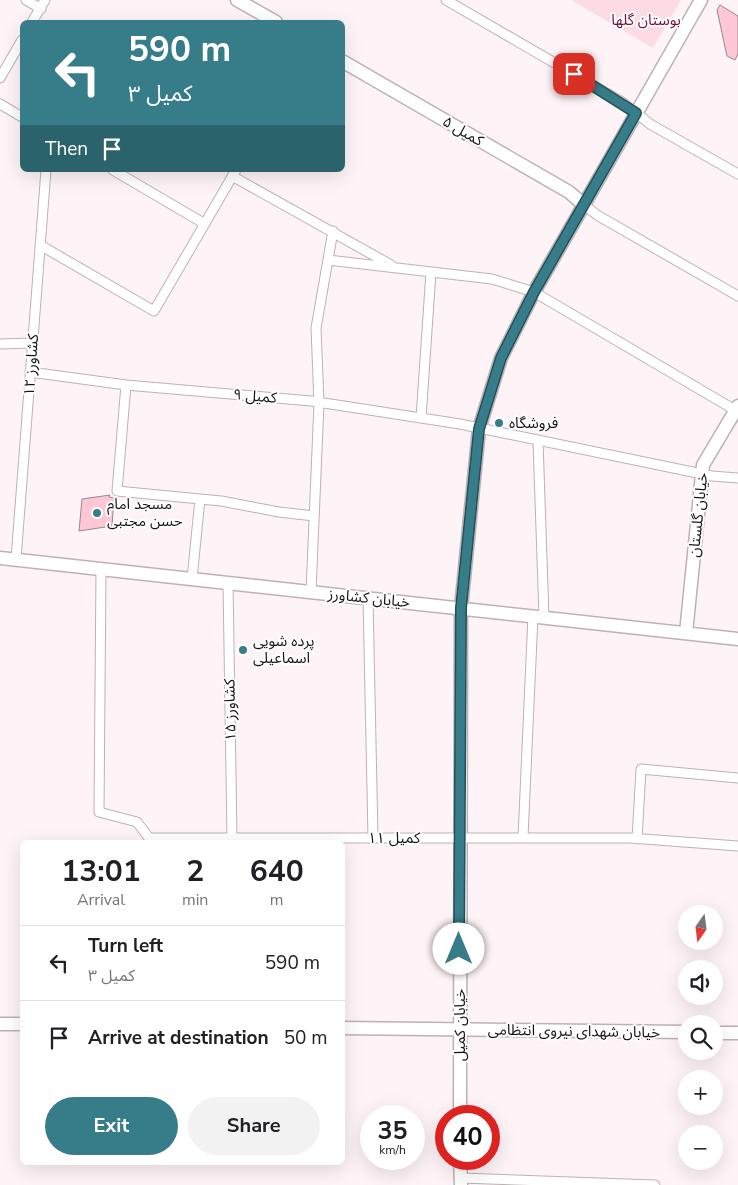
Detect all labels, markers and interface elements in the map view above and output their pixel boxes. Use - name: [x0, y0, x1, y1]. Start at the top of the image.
- park label: بوستان گلها: [611, 10, 681, 30]
- text: 590 m: [128, 26, 231, 73]
- icon: left: [45, 40, 110, 105]
- pin: [553, 53, 595, 95]
- icon: arrive: [560, 60, 588, 88]
- text: کمیل ۳: [128, 79, 192, 109]
- street label: کمیل ۵: [439, 111, 488, 151]
- icon: arrive: [98, 135, 126, 163]
- text: Then: [45, 136, 88, 162]
- street label: کشاورز ۱۲: [19, 333, 43, 397]
- street label: کمیل ۹: [232, 384, 279, 408]
- place label: فروشگاه: [509, 413, 558, 433]
- marker: فروشگاه: [493, 417, 505, 429]
- street label: خیابان گلستان: [684, 472, 712, 558]
- place label: مسجد امام حسن مجتبی: [107, 494, 183, 531]
- marker: مسجد امام حسن مجتبی: [91, 507, 103, 519]
- street label: خیابان کشاورز: [326, 584, 411, 612]
- place label: پرده شویی اسماعیلی: [253, 631, 314, 668]
- marker: پرده شویی اسماعیلی: [237, 644, 249, 656]
- street label: کشاورز ۱۵: [219, 678, 241, 741]
- street label: کمیل ۱۱: [368, 828, 421, 848]
- text: 13:01: [61, 851, 141, 892]
- text: 2: [186, 851, 204, 892]
- text: 640: [250, 851, 304, 892]
- text: Arrival: [77, 889, 125, 911]
- text: min: [182, 889, 208, 911]
- text: m: [270, 889, 284, 911]
- north arrow: [678, 905, 722, 950]
- map controls: [678, 905, 723, 1170]
- position arrow: [432, 922, 484, 974]
- text: Turn left: [88, 933, 163, 959]
- icon: left: [45, 949, 73, 977]
- text: 590 m: [265, 950, 320, 976]
- button: sound: [678, 960, 723, 1005]
- text: کمیل ۳: [88, 965, 135, 987]
- street label: خیابان کمیل: [450, 988, 470, 1061]
- button: search: [678, 1015, 723, 1060]
- street label: خیابان شهدای نیروی انتظامی: [488, 1019, 660, 1043]
- icon: arrive: [45, 1024, 73, 1052]
- text: Arrive at destination: [88, 1025, 269, 1051]
- text: 50 m: [284, 1025, 328, 1051]
- button: +: [678, 1070, 723, 1115]
- button: Exit: [45, 1097, 178, 1155]
- button: Share: [188, 1097, 320, 1155]
- speed limit sign: 40: [435, 1105, 500, 1170]
- text: 35: [377, 1114, 408, 1148]
- button: −: [678, 1125, 723, 1170]
- text: km/h: [379, 1142, 406, 1158]

